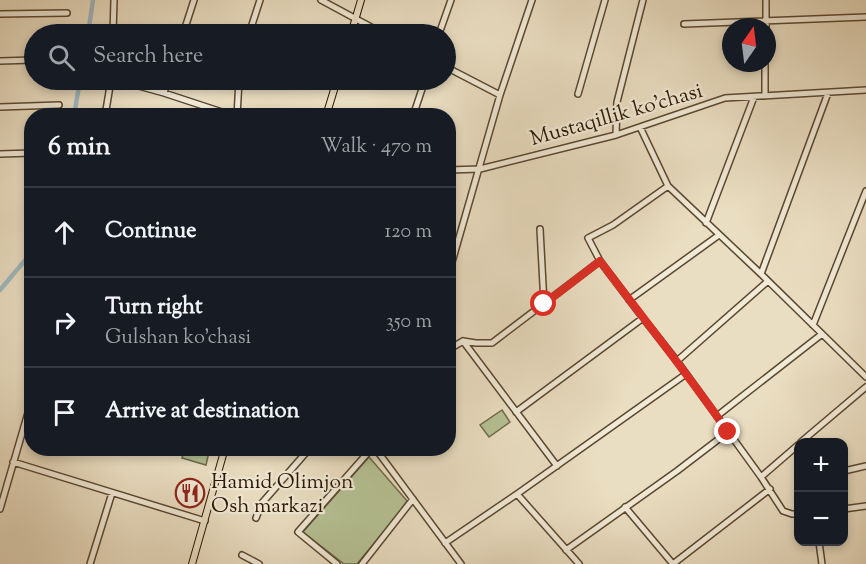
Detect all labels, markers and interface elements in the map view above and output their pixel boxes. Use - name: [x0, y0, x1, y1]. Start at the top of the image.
- north arrow: [722, 18, 776, 72]
- search box: [24, 24, 456, 90]
- icon: search: [45, 41, 78, 74]
- text: Search here: [93, 41, 203, 73]
- street label: Mustaqillik ko'chasi: [527, 77, 706, 155]
- text: 6 min: [48, 129, 111, 166]
- text: Walk · 470 m: [320, 133, 432, 162]
- icon: ahead: [48, 216, 81, 249]
- text: Continue: [105, 216, 196, 248]
- text: 120 m: [384, 218, 432, 247]
- route start: [530, 290, 556, 316]
- text: Turn right: [105, 292, 202, 324]
- icon: right: [48, 306, 81, 339]
- text: 350 m: [386, 308, 432, 337]
- text: Gulshan ko'chasi: [105, 324, 251, 353]
- icon: arrive: [48, 396, 81, 429]
- text: Arrive at destination: [105, 396, 300, 428]
- route end: [714, 418, 740, 444]
- map controls: [794, 438, 848, 546]
- button: +: [794, 438, 848, 492]
- place label: Hamid Olimjon Osh markazi: [211, 468, 353, 522]
- restaurant icon: Hamid Olimjon Osh markazi: [174, 477, 206, 509]
- button: −: [794, 492, 848, 546]

